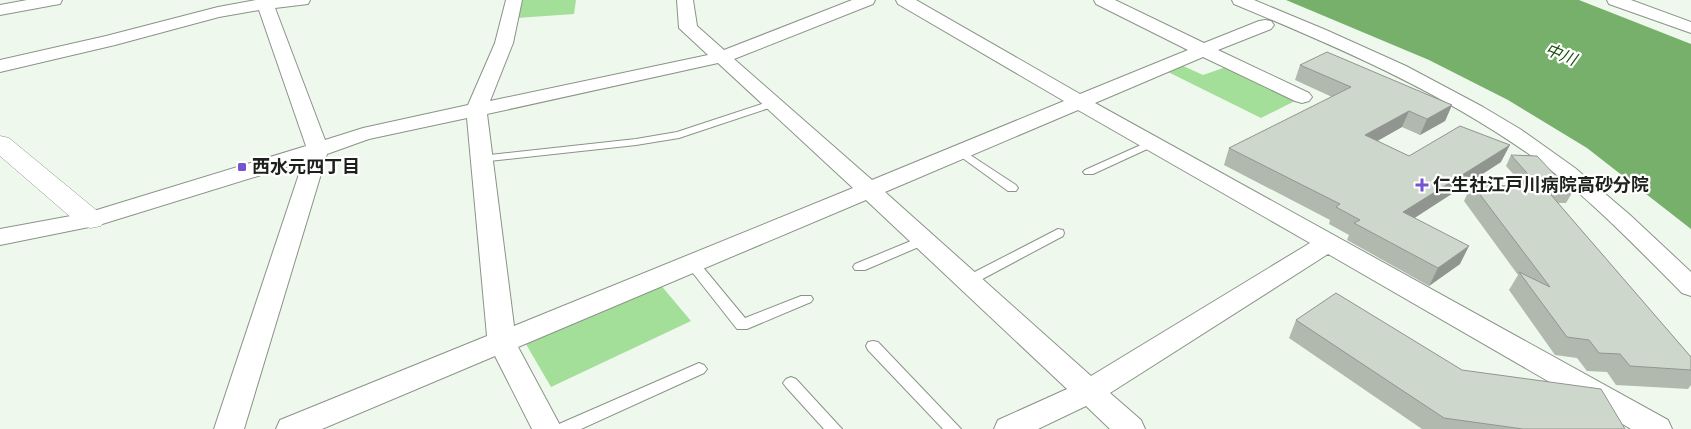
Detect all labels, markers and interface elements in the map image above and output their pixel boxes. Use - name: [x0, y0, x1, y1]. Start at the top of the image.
- water label: 中川: [1543, 40, 1581, 69]
- place label: 西水元四丁目: [252, 156, 360, 176]
- marker: 西水元四丁目: [236, 161, 248, 173]
- place label: 仁生社江戸川病院高砂分院: [1433, 174, 1649, 194]
- marker: 仁生社江戸川病院高砂分院: [1415, 178, 1429, 192]

